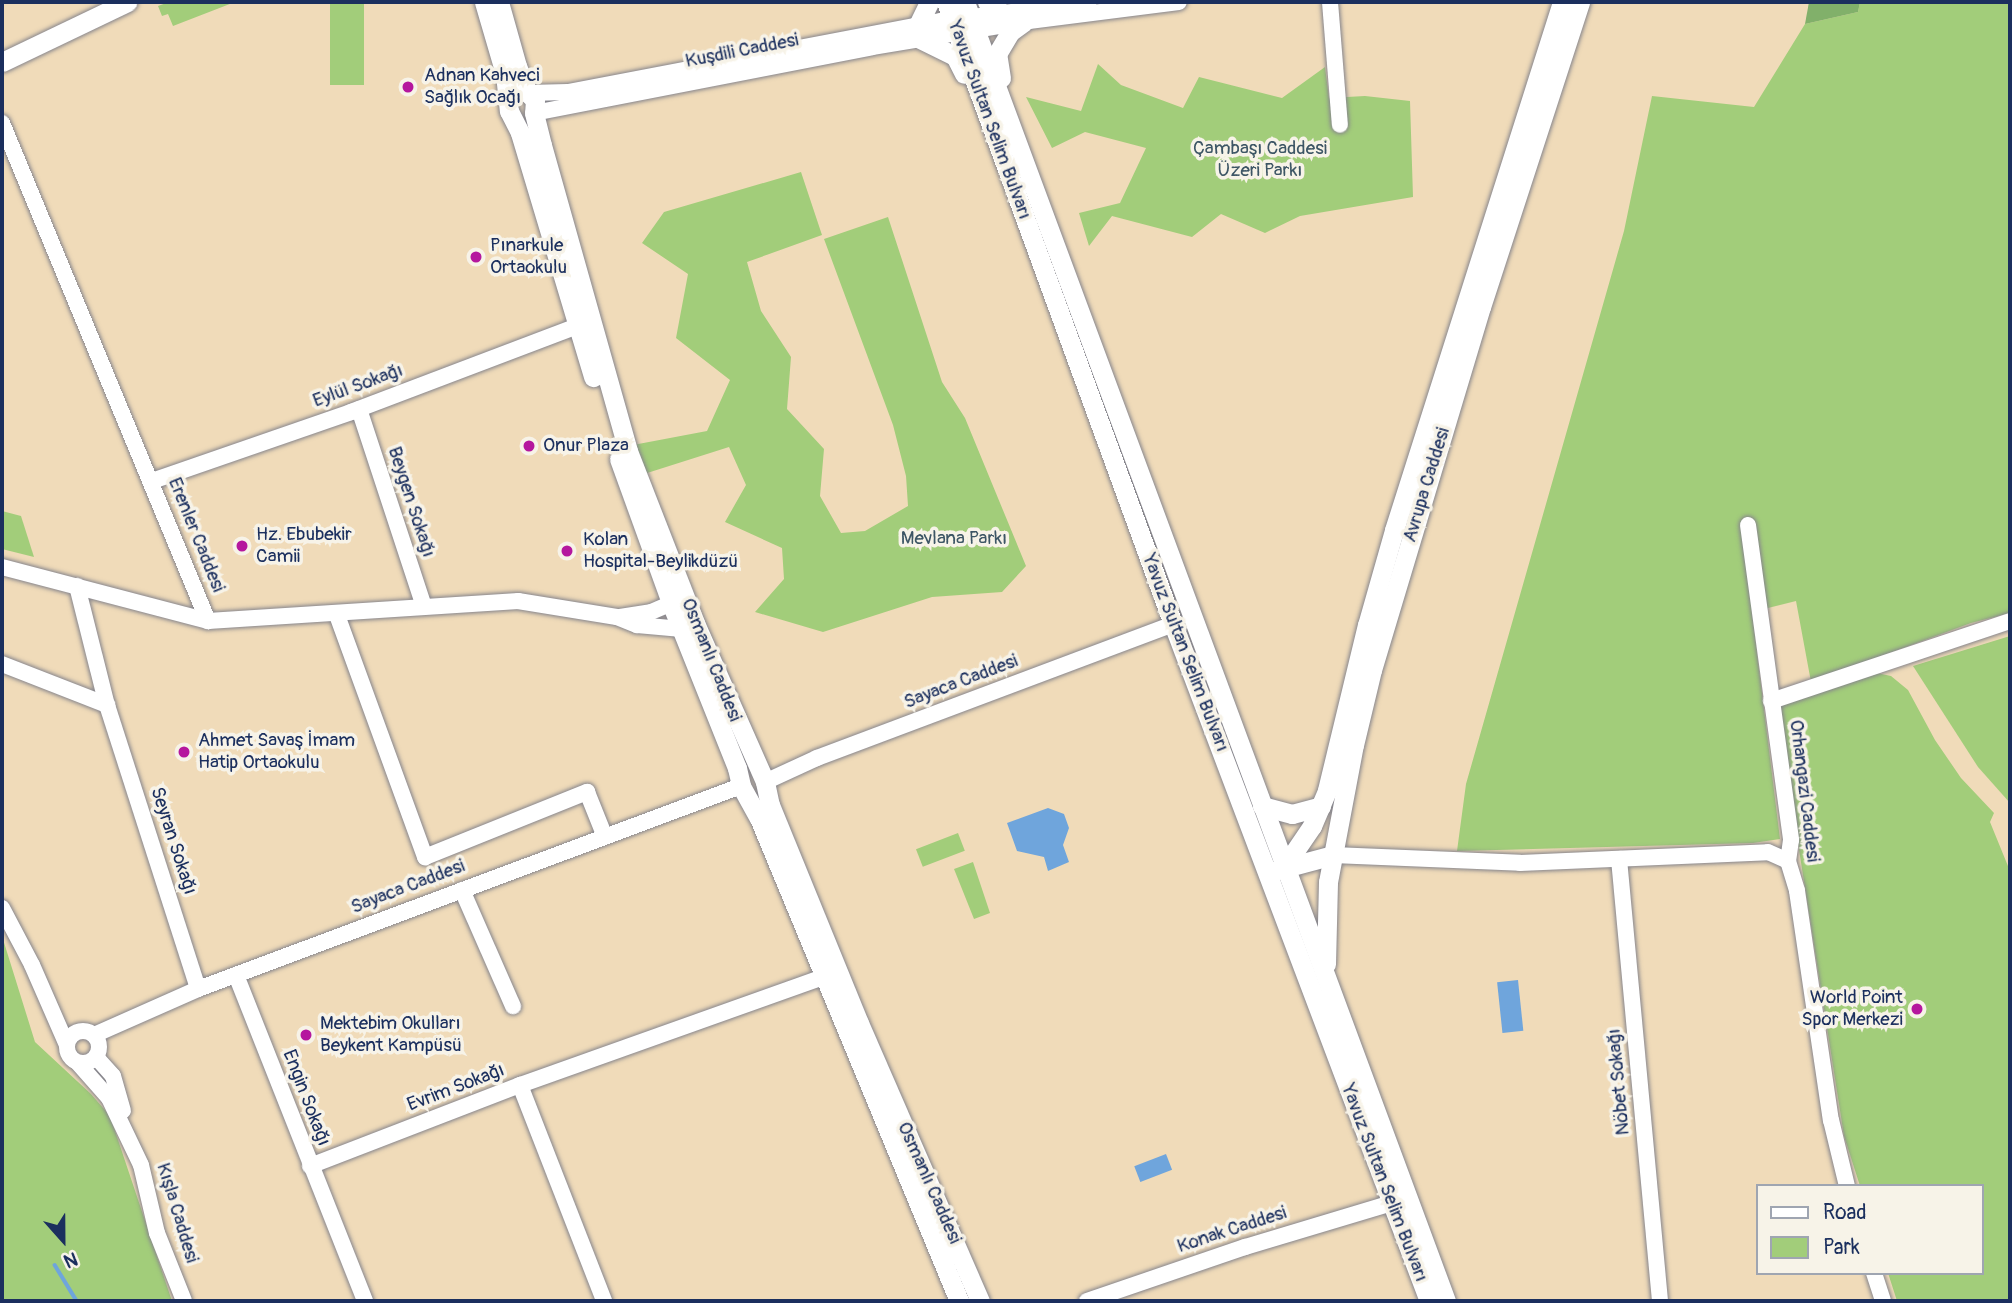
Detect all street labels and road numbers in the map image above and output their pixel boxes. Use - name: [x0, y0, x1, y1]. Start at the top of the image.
- street label: Yavuz Sultan Selim Bulvarı: [942, 17, 1036, 223]
- street label: Kuşdili Caddesi: [683, 29, 801, 73]
- street label: Eylül Sokağı: [310, 359, 406, 413]
- street label: Avrupa Caddesi: [1399, 425, 1455, 545]
- street label: Beygen Sokağı: [382, 444, 440, 560]
- street label: Erenler Caddesi: [163, 474, 229, 596]
- street label: Yavuz Sultan Selim Bulvarı: [1137, 551, 1233, 755]
- street label: Osmanlı Caddesi: [676, 595, 746, 725]
- street label: Sayaca Caddesi: [901, 650, 1021, 714]
- street label: Orhangazi Caddesi: [1784, 719, 1824, 863]
- street label: Seyran Sokağı: [145, 784, 201, 898]
- street label: Sayaca Caddesi: [348, 855, 468, 919]
- street label: Nöbet Sokağı: [1603, 1028, 1635, 1136]
- street label: Engin Sokağı: [277, 1047, 335, 1149]
- street label: Evrim Sokağı: [404, 1059, 508, 1117]
- street label: Yavuz Sultan Selim Bulvarı: [1336, 1081, 1432, 1285]
- street label: Osmanlı Caddesi: [892, 1119, 966, 1247]
- street label: Kışla Caddesi: [151, 1160, 203, 1266]
- street label: Konak Caddesi: [1174, 1202, 1290, 1258]

